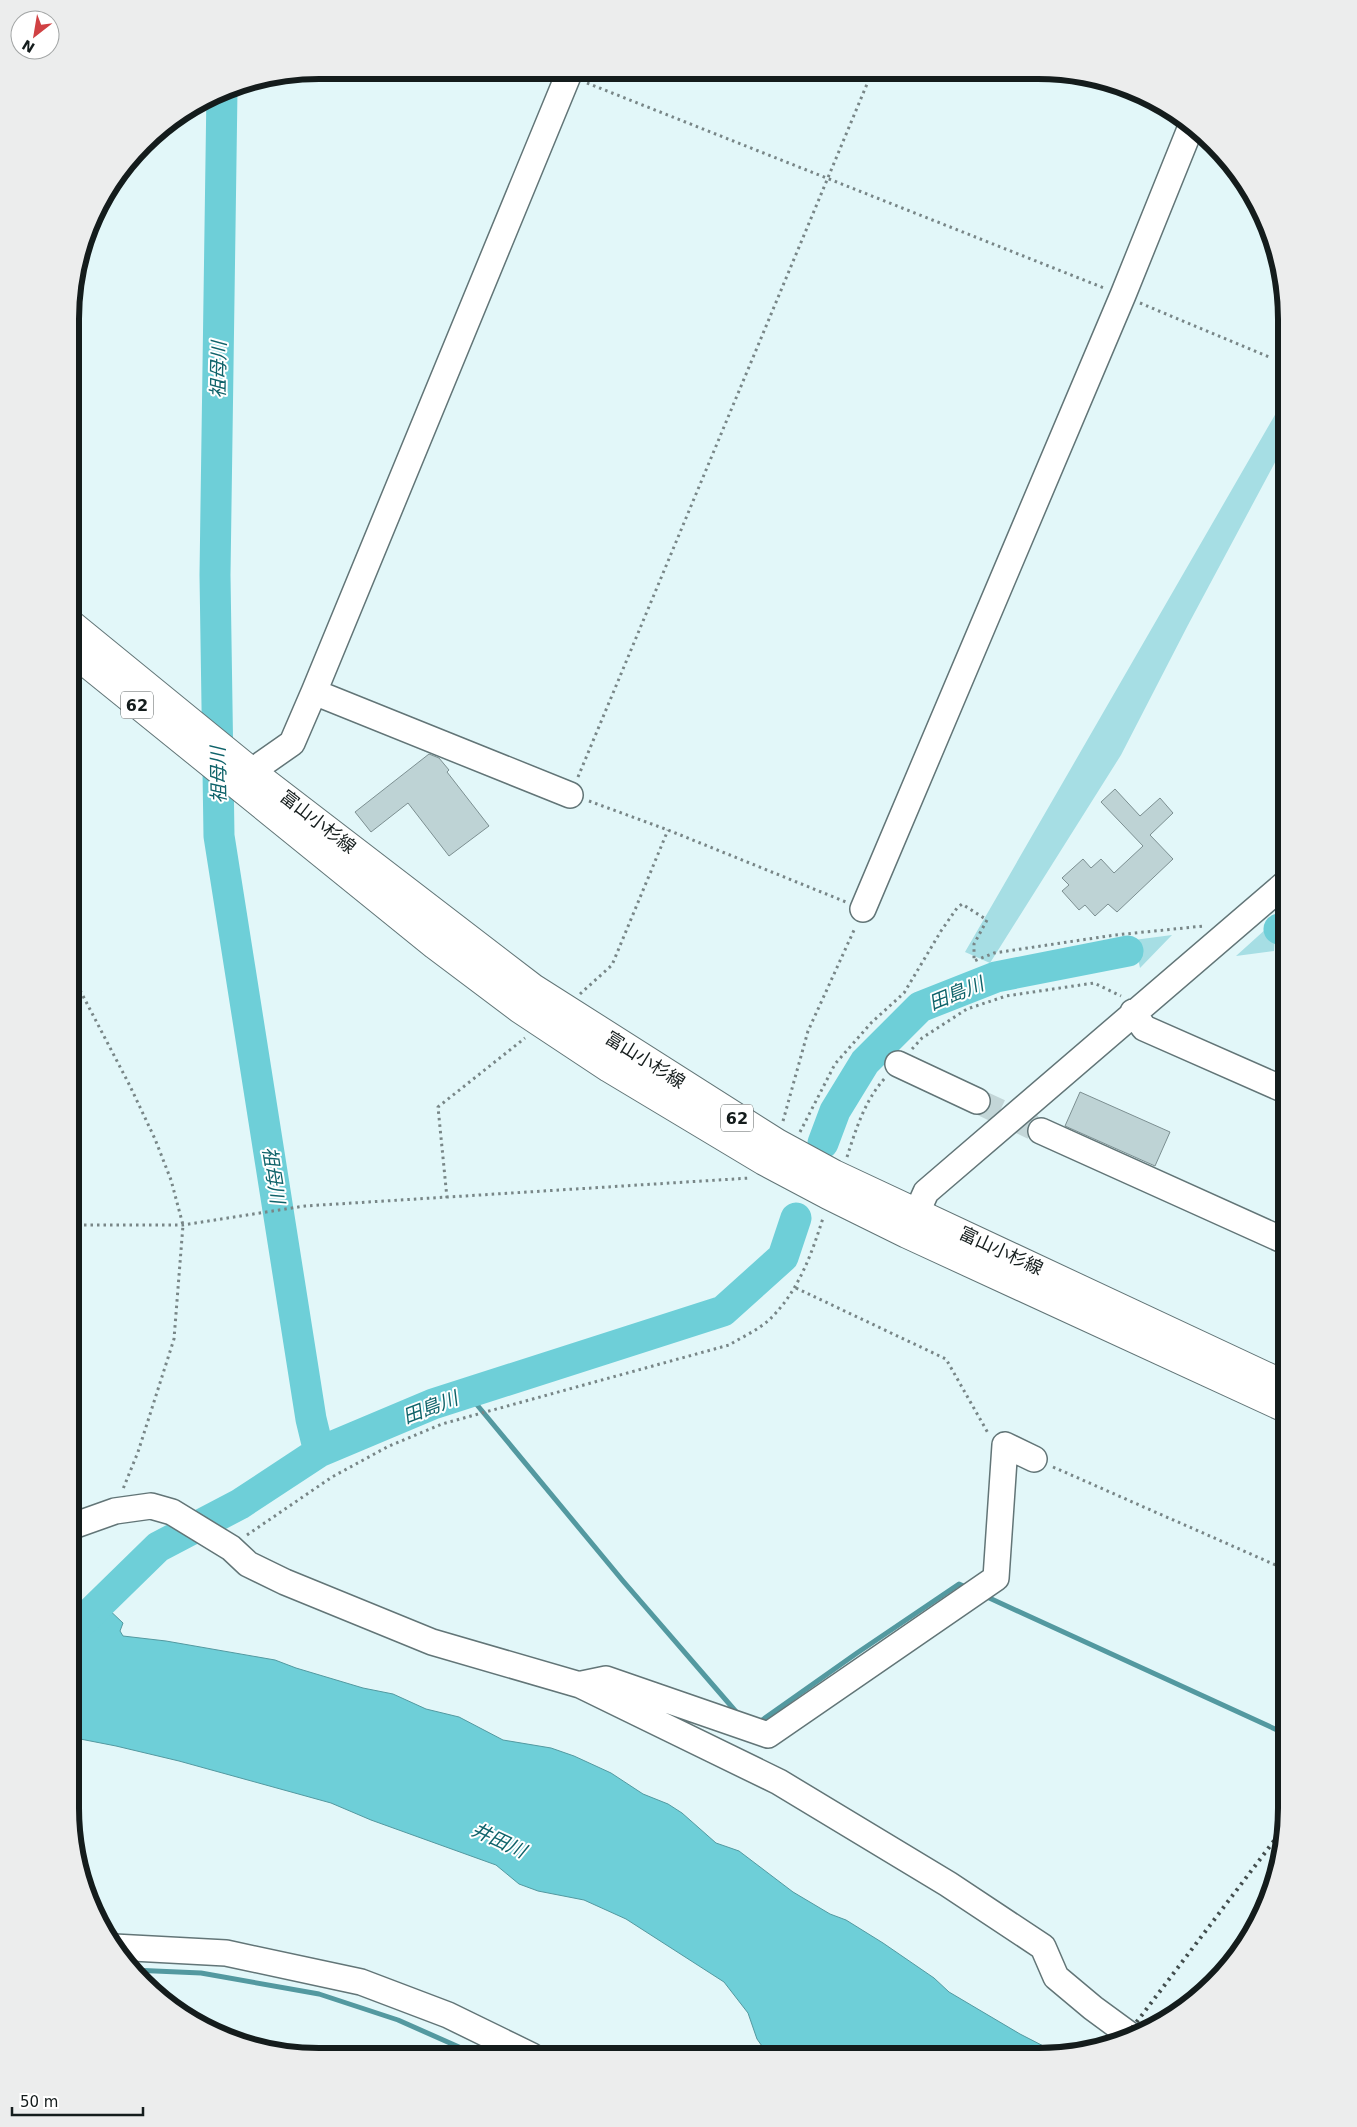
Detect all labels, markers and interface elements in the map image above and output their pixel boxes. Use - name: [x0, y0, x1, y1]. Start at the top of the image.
- north arrow: [10, 10, 60, 60]
- text: N: [19, 36, 37, 56]
- water label: 祖母川: [207, 339, 230, 399]
- road number: 62: [121, 692, 153, 718]
- water label: 祖母川: [206, 744, 229, 804]
- street label: 富山小杉線: [276, 786, 360, 858]
- water label: 田島川: [925, 971, 988, 1014]
- street label: 富山小杉線: [602, 1027, 689, 1092]
- road number: 62: [721, 1104, 753, 1132]
- water label: 祖母川: [259, 1145, 290, 1207]
- street label: 富山小杉線: [956, 1222, 1046, 1279]
- water label: 田島川: [399, 1386, 462, 1427]
- water label: 井田川: [469, 1818, 531, 1863]
- scale bar: [12, 2084, 144, 2116]
- text: 50 m: [20, 2093, 58, 2111]

